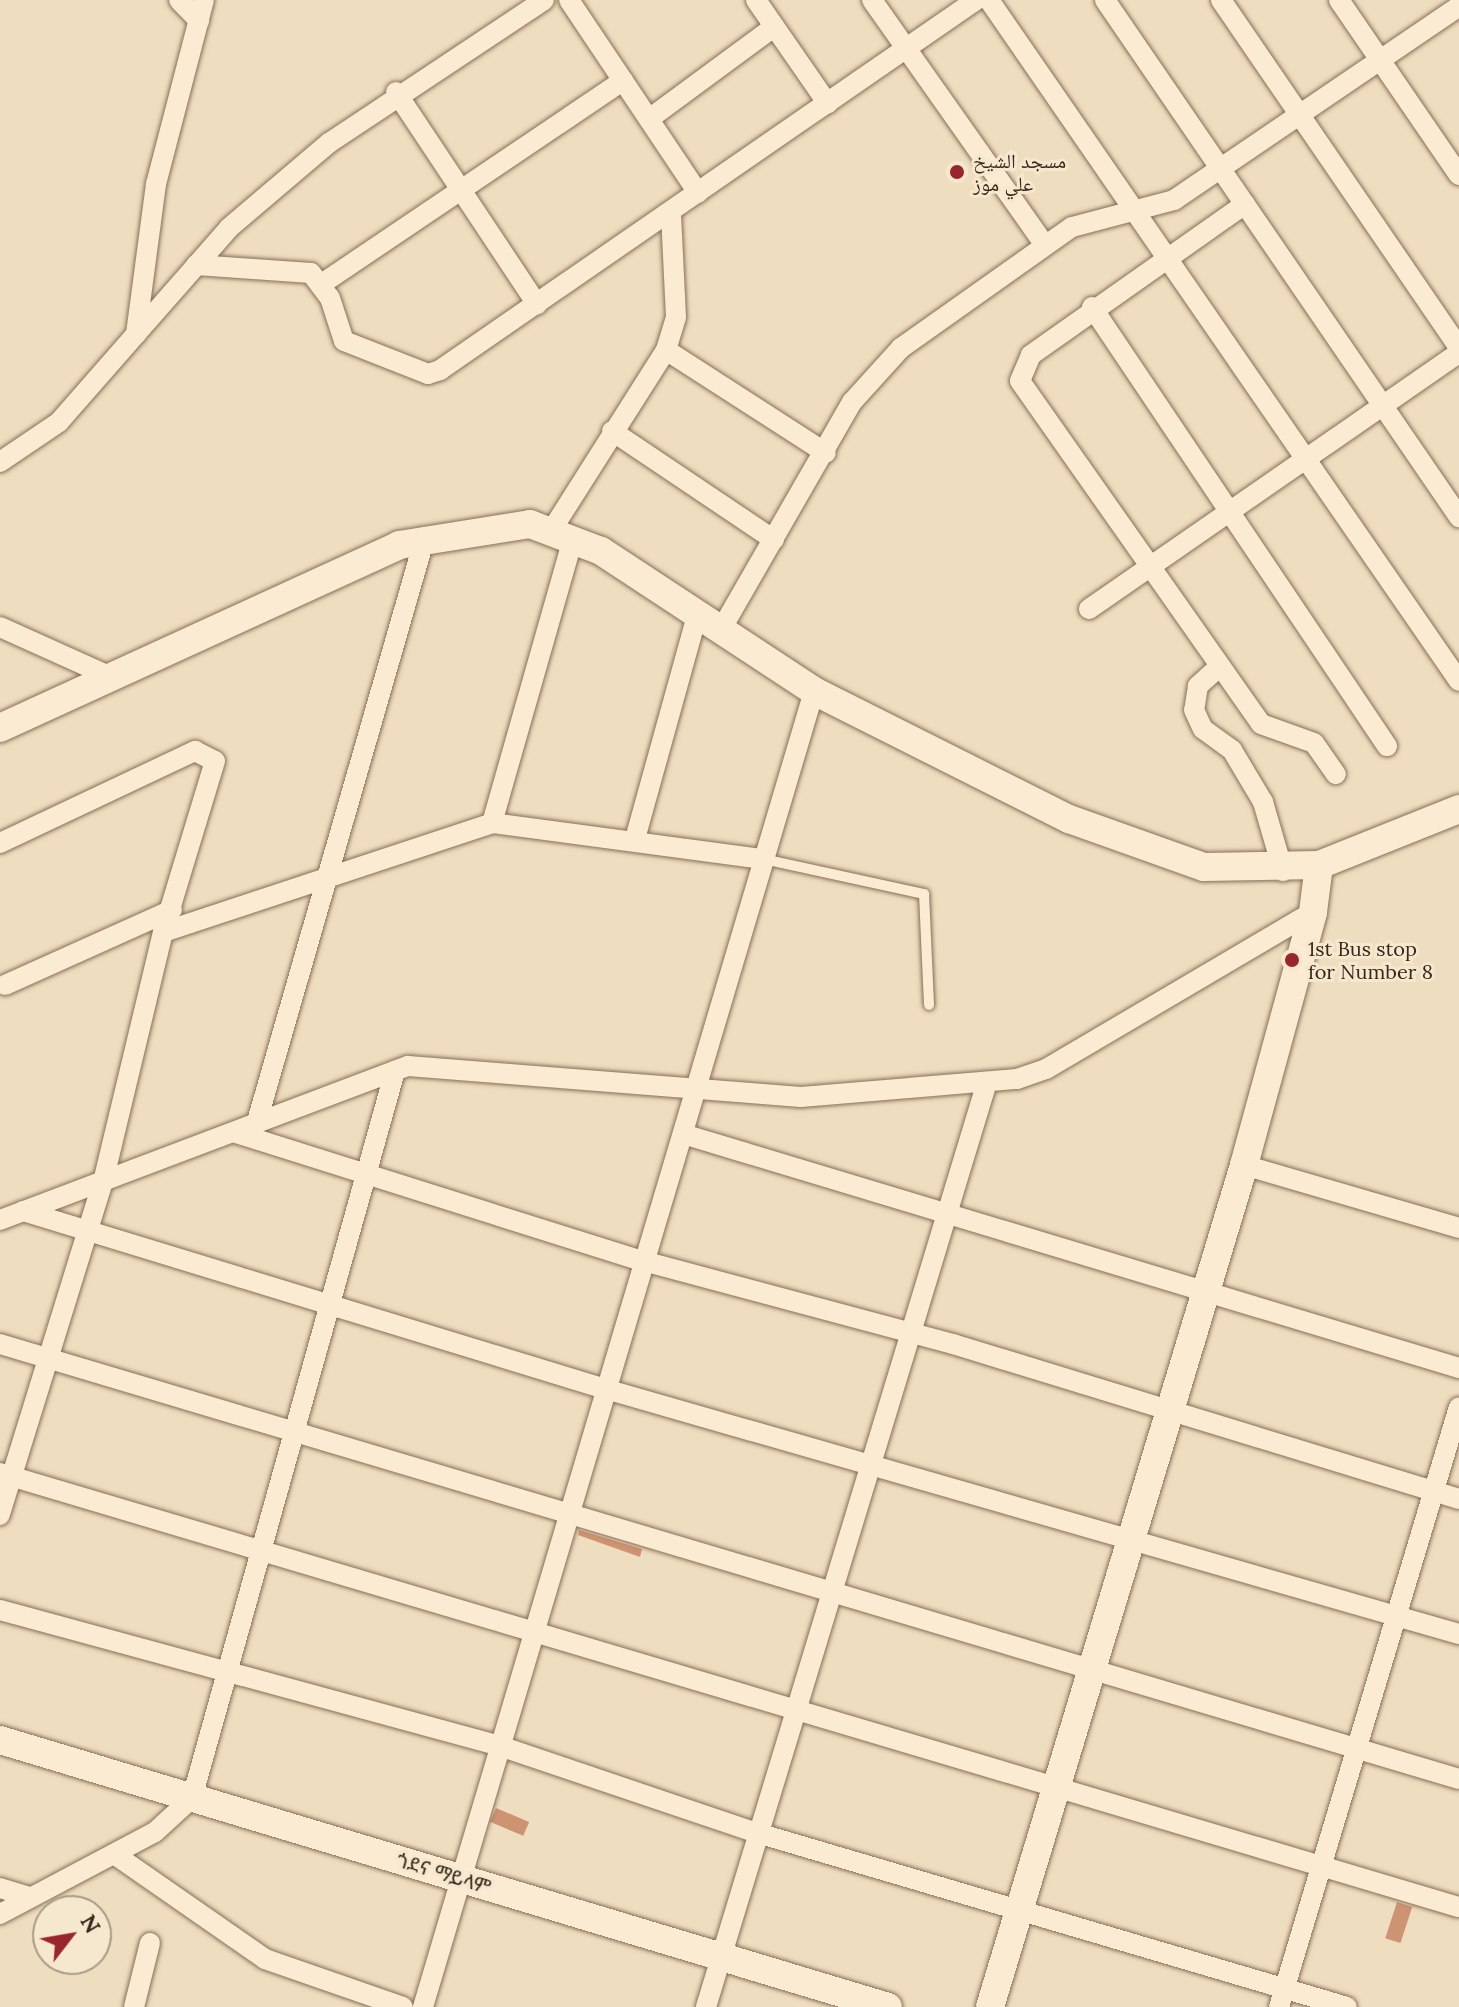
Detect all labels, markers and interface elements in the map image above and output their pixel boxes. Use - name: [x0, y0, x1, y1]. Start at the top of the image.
- place label: مسجد الشيخ علي موز: [973, 148, 1066, 195]
- marker: مسجد الشيخ علي موز: [948, 163, 966, 181]
- place label: 1st Bus stop for Number 8: [1308, 936, 1433, 983]
- marker: 1st Bus stop for Number 8: [1283, 951, 1301, 969]
- street label: ጎደና ማይላም: [394, 1847, 494, 1899]
- north arrow: [32, 1895, 112, 1975]
- text: N: [74, 1909, 107, 1938]

